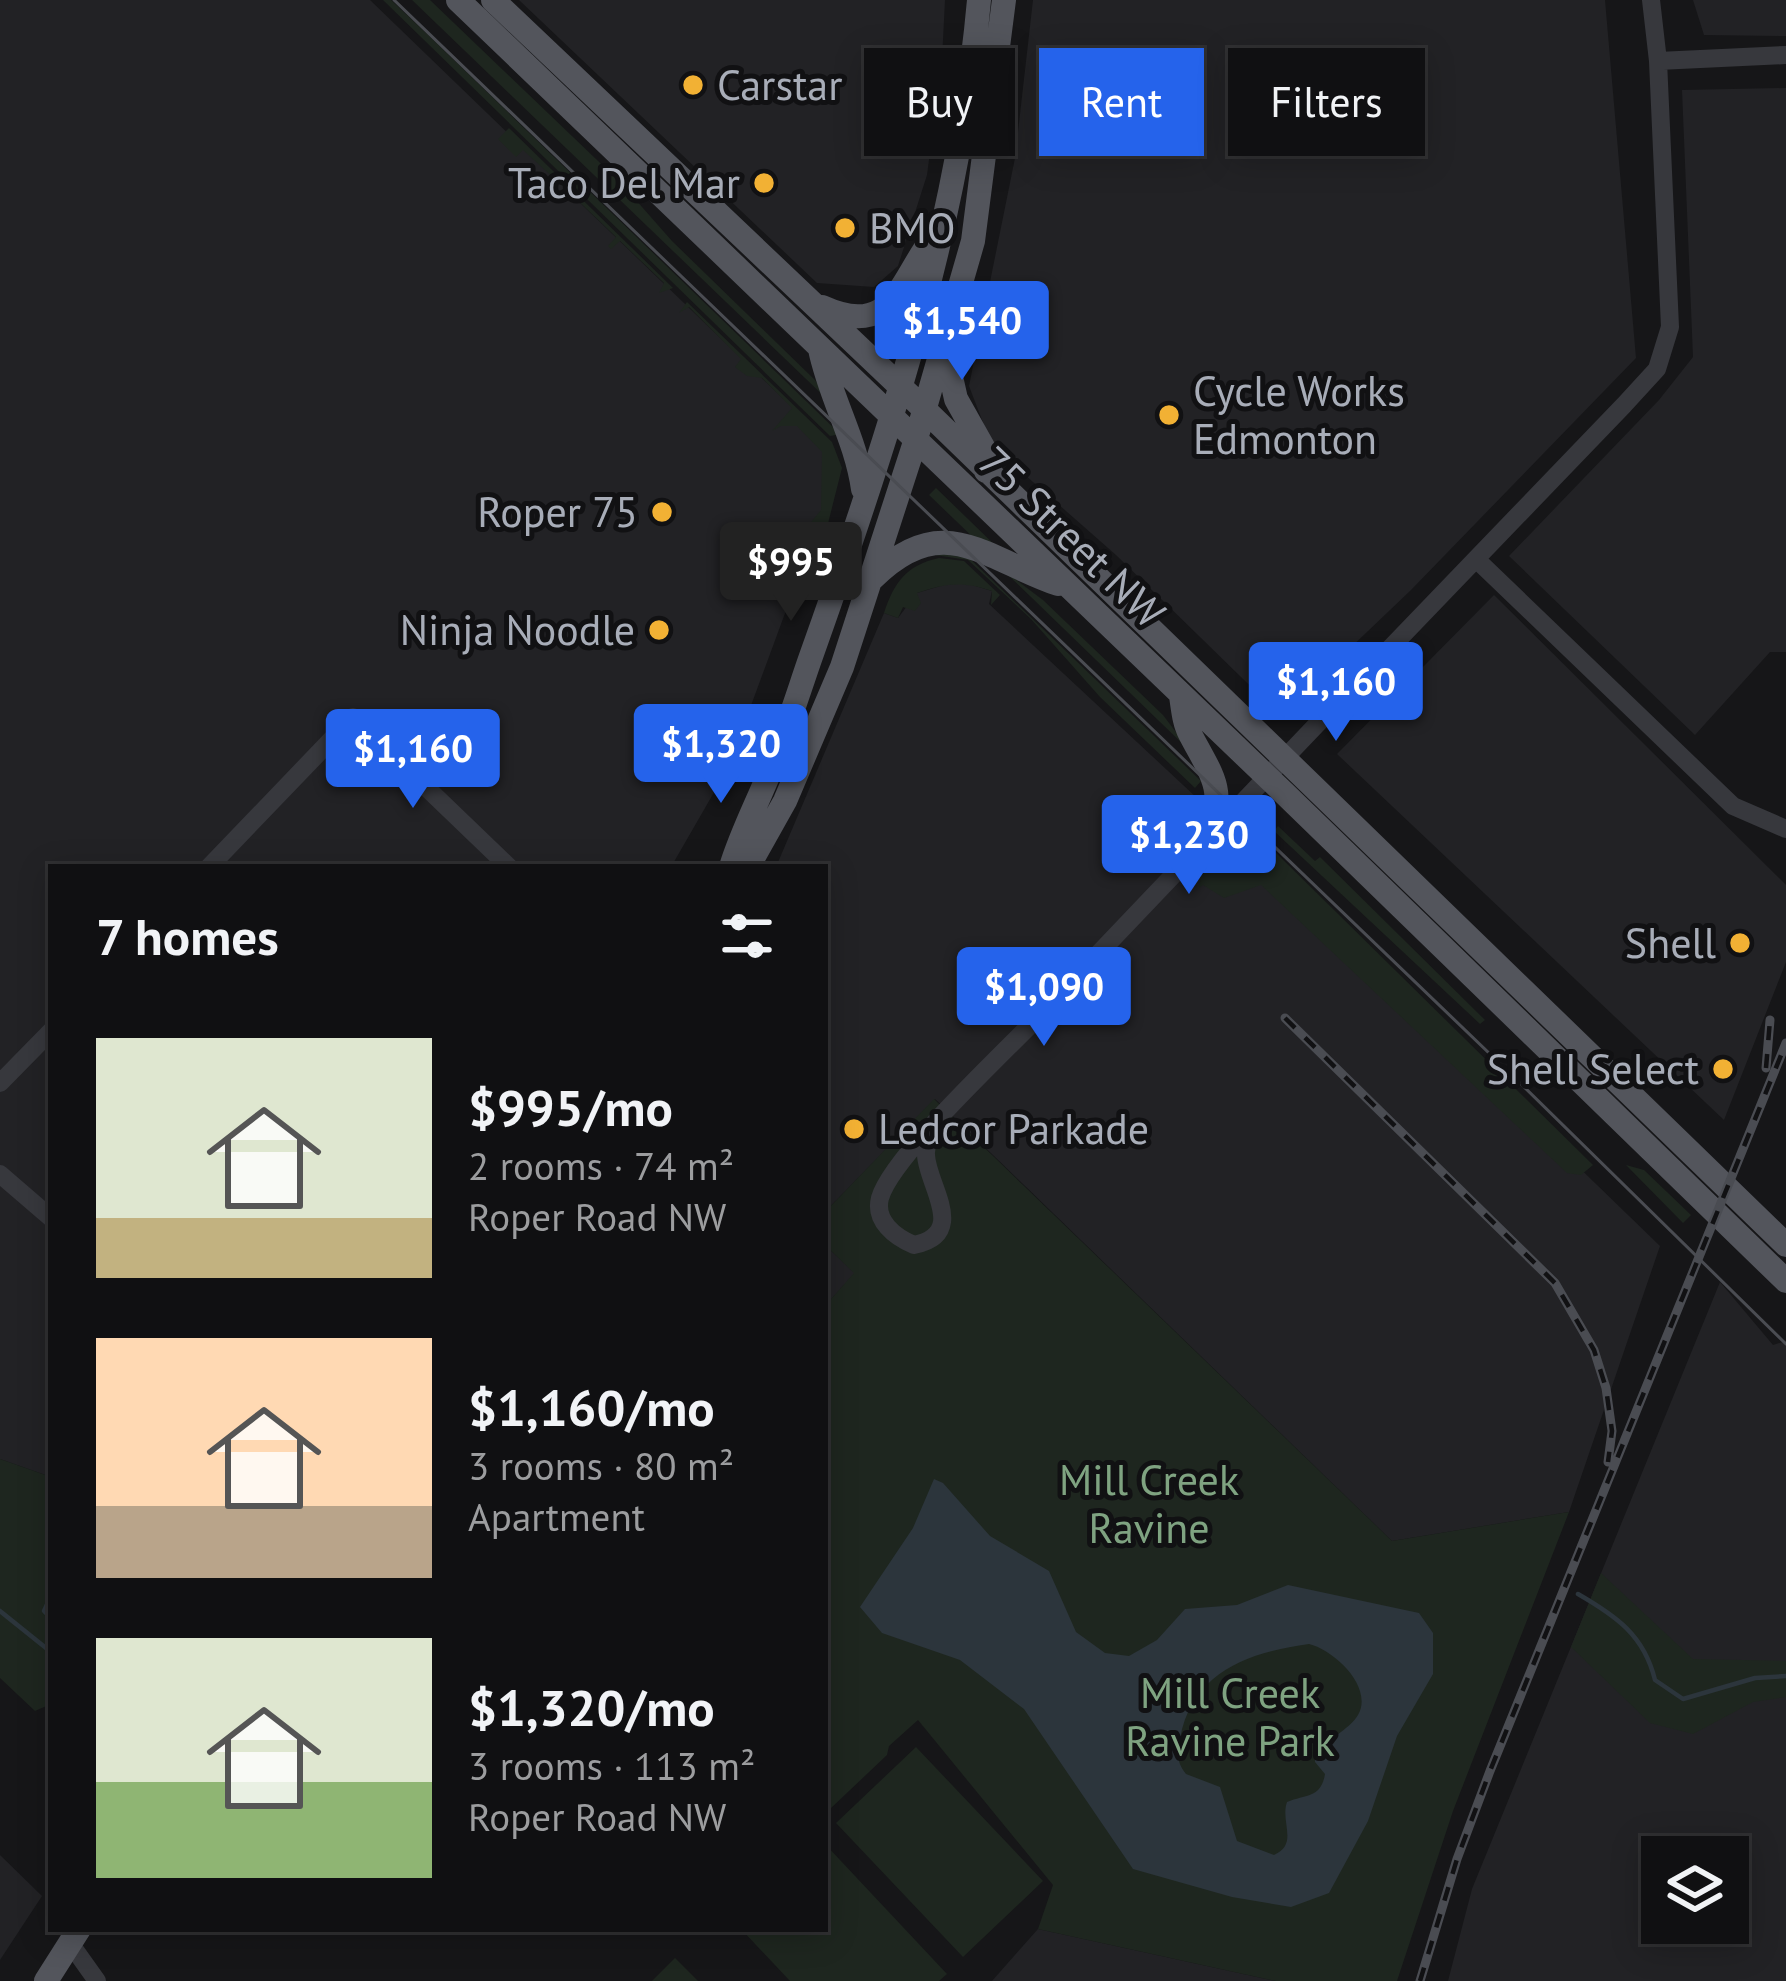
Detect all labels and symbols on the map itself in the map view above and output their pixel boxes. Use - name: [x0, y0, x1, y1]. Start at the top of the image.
- place label: Carstar: [717, 57, 842, 112]
- marker: Carstar: [680, 72, 706, 98]
- place label: Taco Del Mar: [508, 155, 740, 210]
- marker: Taco Del Mar: [751, 170, 777, 196]
- place label: BMO: [869, 200, 955, 255]
- marker: BMO: [832, 215, 858, 241]
- pin: $1,540: [864, 281, 1060, 383]
- place label: Cycle Works Edmonton: [1193, 363, 1405, 466]
- marker: Cycle Works Edmonton: [1156, 402, 1182, 428]
- street label: 75 Street NW: [967, 434, 1177, 639]
- place label: Roper 75: [477, 484, 638, 539]
- marker: Roper 75: [649, 499, 675, 525]
- pin: $995: [720, 522, 862, 624]
- place label: Ninja Noodle: [400, 602, 635, 657]
- marker: Ninja Noodle: [646, 617, 672, 643]
- pin: $1,160: [1238, 642, 1434, 744]
- pin: $1,320: [623, 704, 819, 806]
- pin: $1,160: [315, 709, 511, 811]
- pin: $1,230: [1091, 795, 1287, 897]
- place label: Shell: [1625, 915, 1716, 970]
- marker: Shell: [1727, 930, 1753, 956]
- pin: $1,090: [946, 947, 1142, 1049]
- place label: Shell Select: [1487, 1041, 1699, 1096]
- marker: Shell Select: [1710, 1056, 1736, 1082]
- place label: Ledcor Parkade: [878, 1101, 1149, 1156]
- marker: Ledcor Parkade: [841, 1116, 867, 1142]
- park label: Mill Creek Ravine: [1059, 1452, 1239, 1555]
- park label: Mill Creek Ravine Park: [1125, 1665, 1335, 1768]

